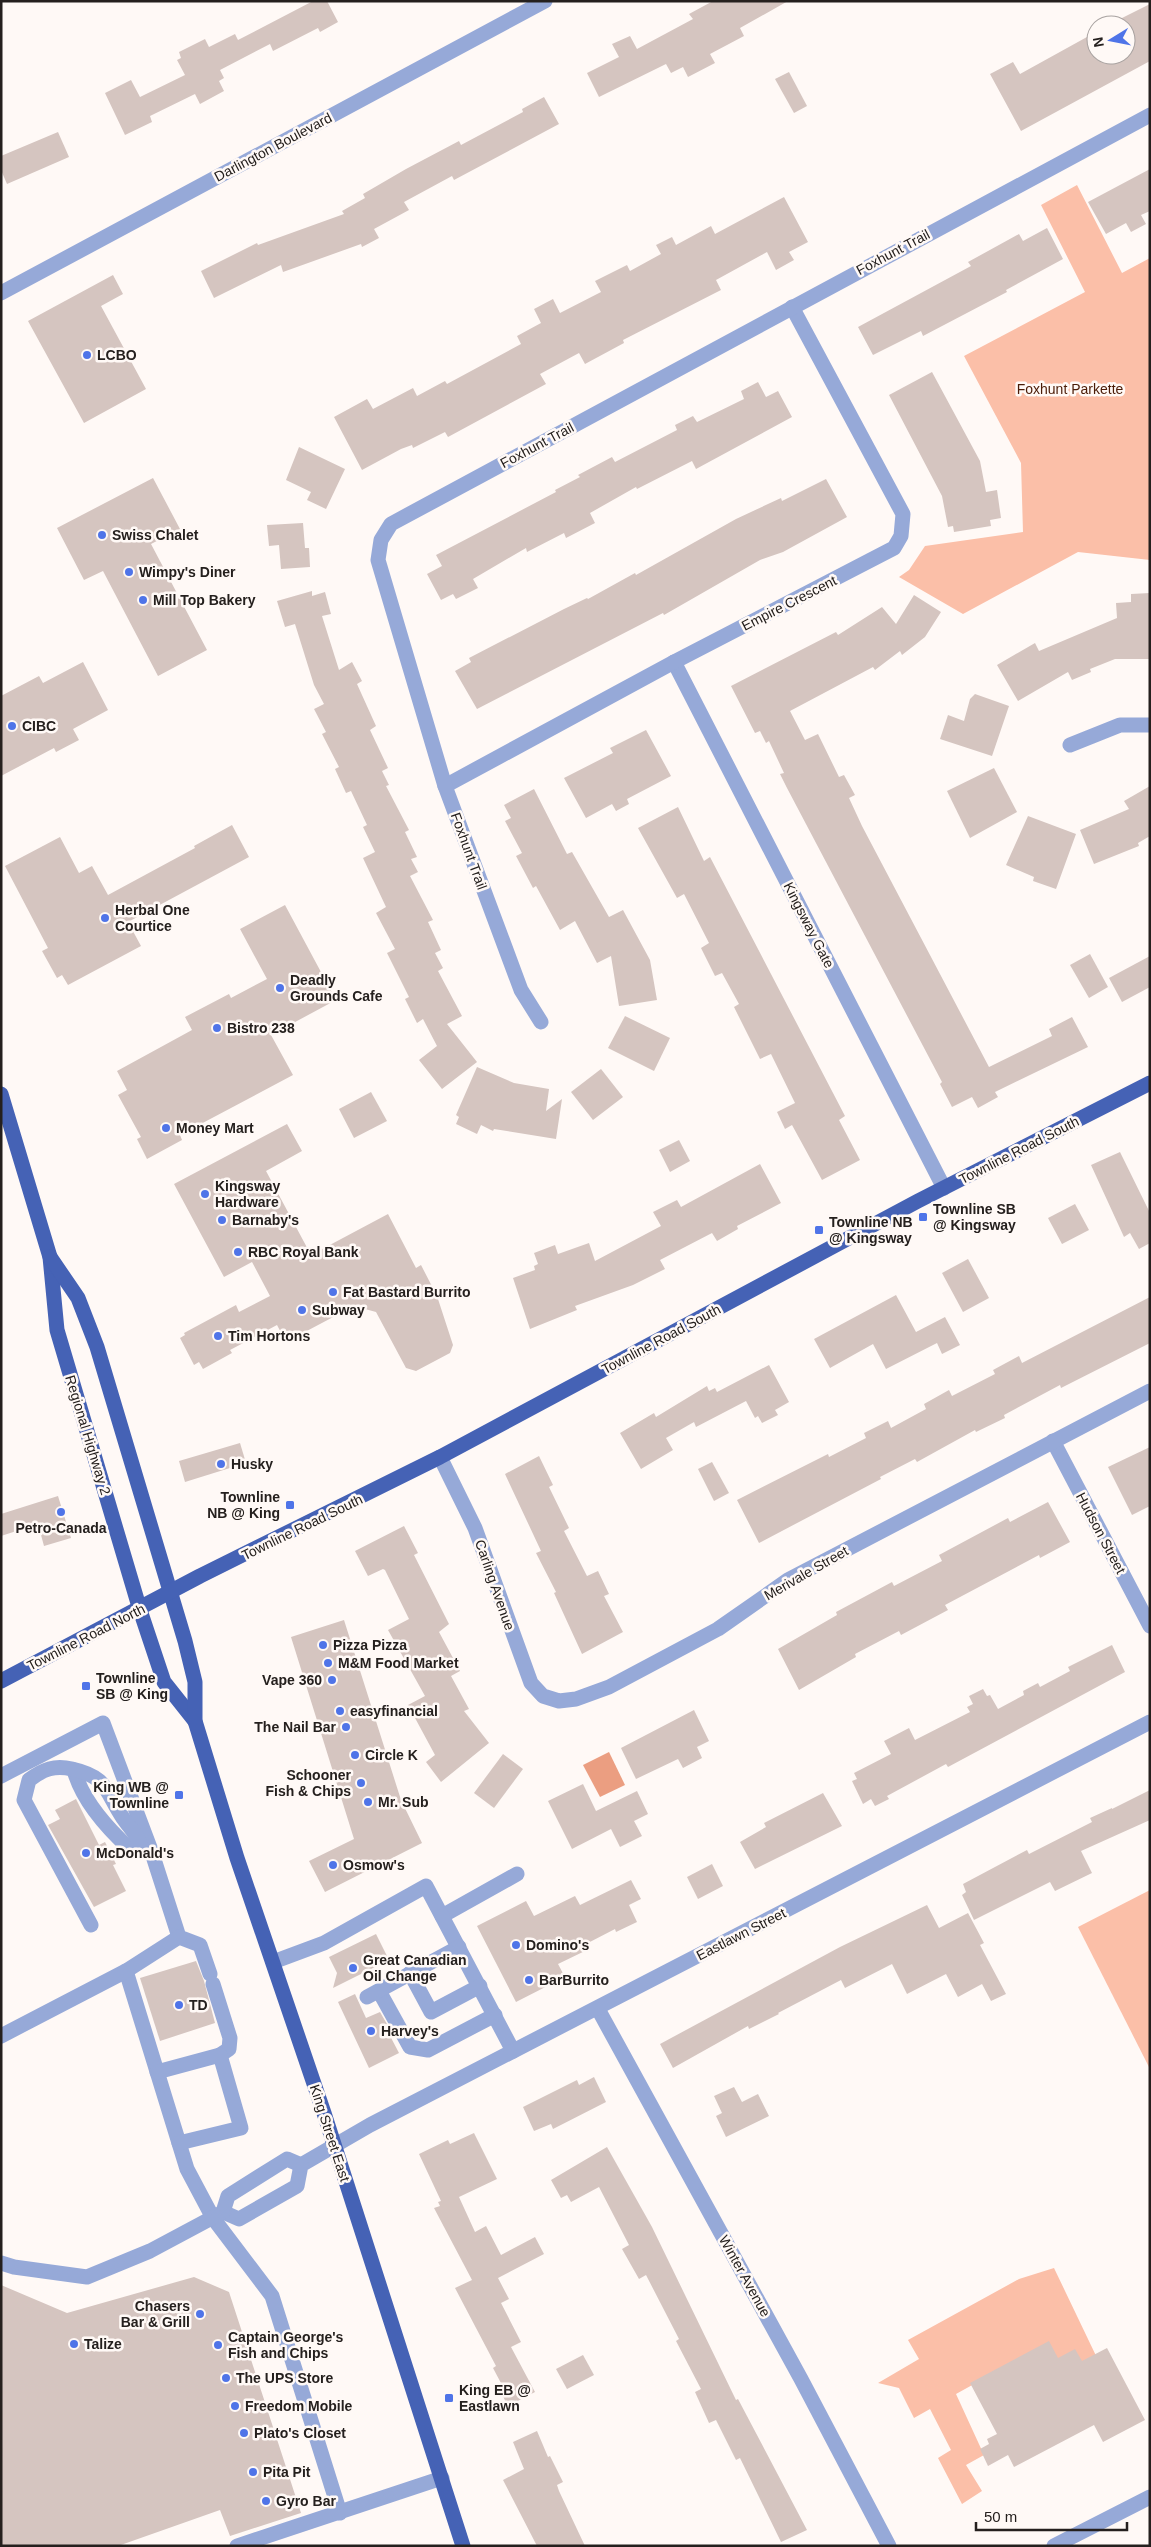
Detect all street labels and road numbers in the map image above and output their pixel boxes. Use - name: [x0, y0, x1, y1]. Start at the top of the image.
- street label: Darlington Boulevard: [212, 109, 334, 185]
- street label: Foxhunt Trail: [854, 226, 932, 278]
- street label: Foxhunt Trail: [498, 419, 576, 471]
- street label: Empire Crescent: [739, 572, 839, 634]
- street label: Foxhunt Trail: [448, 810, 490, 892]
- street label: Kingsway Gate: [780, 879, 838, 971]
- street label: Townline Road South: [956, 1113, 1082, 1187]
- street label: Townline Road South: [599, 1301, 723, 1377]
- street label: Regional Highway 2: [62, 1373, 114, 1497]
- street label: Hudson Street: [1073, 1490, 1129, 1576]
- street label: Townline Road South: [239, 1491, 365, 1563]
- street label: Carling Avenue: [472, 1538, 518, 1633]
- street label: Merivale Street: [761, 1542, 851, 1603]
- street label: Townline Road North: [24, 1600, 148, 1674]
- street label: Eastlawn Street: [694, 1905, 788, 1963]
- street label: King Street East: [307, 2082, 353, 2184]
- street label: Winter Avenue: [716, 2232, 774, 2320]

